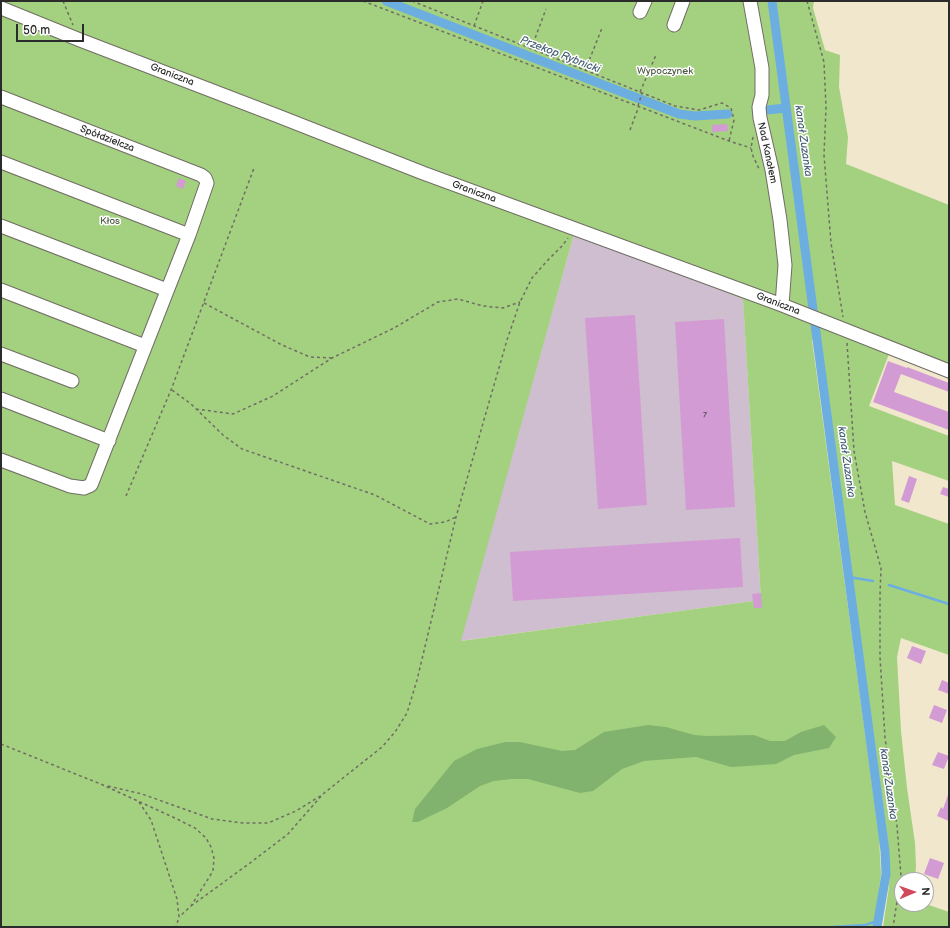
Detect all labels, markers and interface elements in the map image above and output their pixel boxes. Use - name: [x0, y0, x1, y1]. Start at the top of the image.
- scale bar: [18, 16, 86, 42]
- text: 50 m: [23, 23, 50, 38]
- water label: Przekop Rybnicki: [518, 34, 602, 76]
- street label: Graniczna: [148, 61, 196, 89]
- park label: Wypoczynek: [637, 65, 693, 77]
- water label: kanał Zuzanka: [791, 105, 815, 177]
- street label: Nad Kanałem: [755, 121, 779, 185]
- street label: Spółdzielcza: [78, 123, 136, 155]
- street label: Graniczna: [450, 179, 498, 205]
- park label: Kłos: [100, 215, 120, 227]
- street label: Graniczna: [754, 290, 802, 318]
- house number: 7: [703, 410, 707, 420]
- water label: kanał Zuzanka: [834, 426, 858, 498]
- water label: kanał Zuzanka: [876, 748, 900, 820]
- north arrow: [894, 872, 934, 912]
- text: N: [919, 887, 932, 896]

